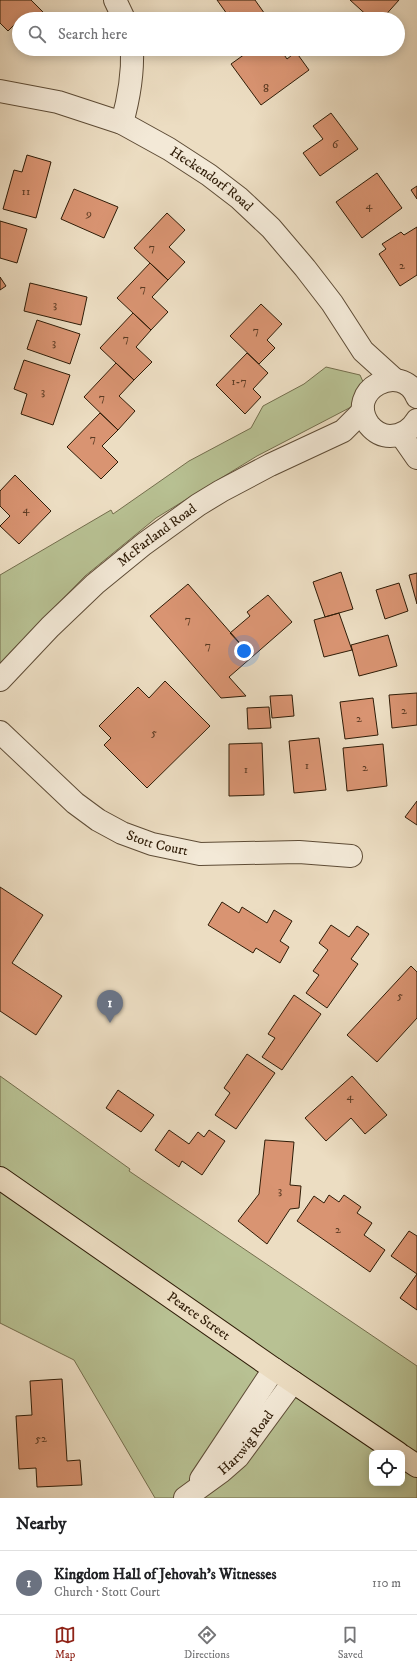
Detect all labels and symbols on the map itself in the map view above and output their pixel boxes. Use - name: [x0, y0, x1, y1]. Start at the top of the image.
- house number: 8: [263, 81, 269, 96]
- house number: 6: [332, 137, 339, 152]
- street label: Heckendorf Road: [166, 143, 257, 215]
- house number: 11: [22, 184, 30, 199]
- house number: 4: [366, 198, 374, 213]
- house number: 9: [85, 206, 92, 221]
- house number: 7: [149, 240, 155, 255]
- house number: 2: [399, 258, 405, 273]
- house number: 7: [140, 281, 146, 296]
- house number: 3: [53, 297, 57, 312]
- house number: 7: [253, 323, 259, 338]
- house number: 7: [123, 331, 129, 346]
- house number: 3: [52, 335, 56, 350]
- house number: 1-7: [231, 374, 247, 389]
- house number: 3: [41, 384, 45, 399]
- house number: 7: [99, 390, 105, 405]
- house number: 7: [90, 431, 96, 446]
- street label: McFarland Road: [114, 500, 200, 571]
- house number: 4: [23, 502, 31, 517]
- house number: 7: [185, 612, 191, 627]
- house number: 7: [205, 638, 211, 653]
- your location: [234, 641, 254, 661]
- house number: 2: [401, 703, 407, 718]
- house number: 2: [356, 711, 362, 726]
- house number: 5: [151, 725, 157, 740]
- house number: 1: [305, 758, 309, 773]
- house number: 2: [362, 760, 368, 775]
- house number: 1: [244, 762, 248, 777]
- street label: Stott Court: [124, 826, 190, 860]
- house number: 5: [397, 988, 403, 1003]
- pin: 1: [97, 990, 123, 1023]
- house number: 4: [347, 1089, 355, 1104]
- house number: 3: [278, 1183, 282, 1198]
- house number: 2: [335, 1222, 341, 1237]
- street label: Pearce Street: [164, 1288, 234, 1345]
- street label: Hartwig Road: [214, 1407, 278, 1479]
- house number: 52: [35, 1431, 47, 1446]

